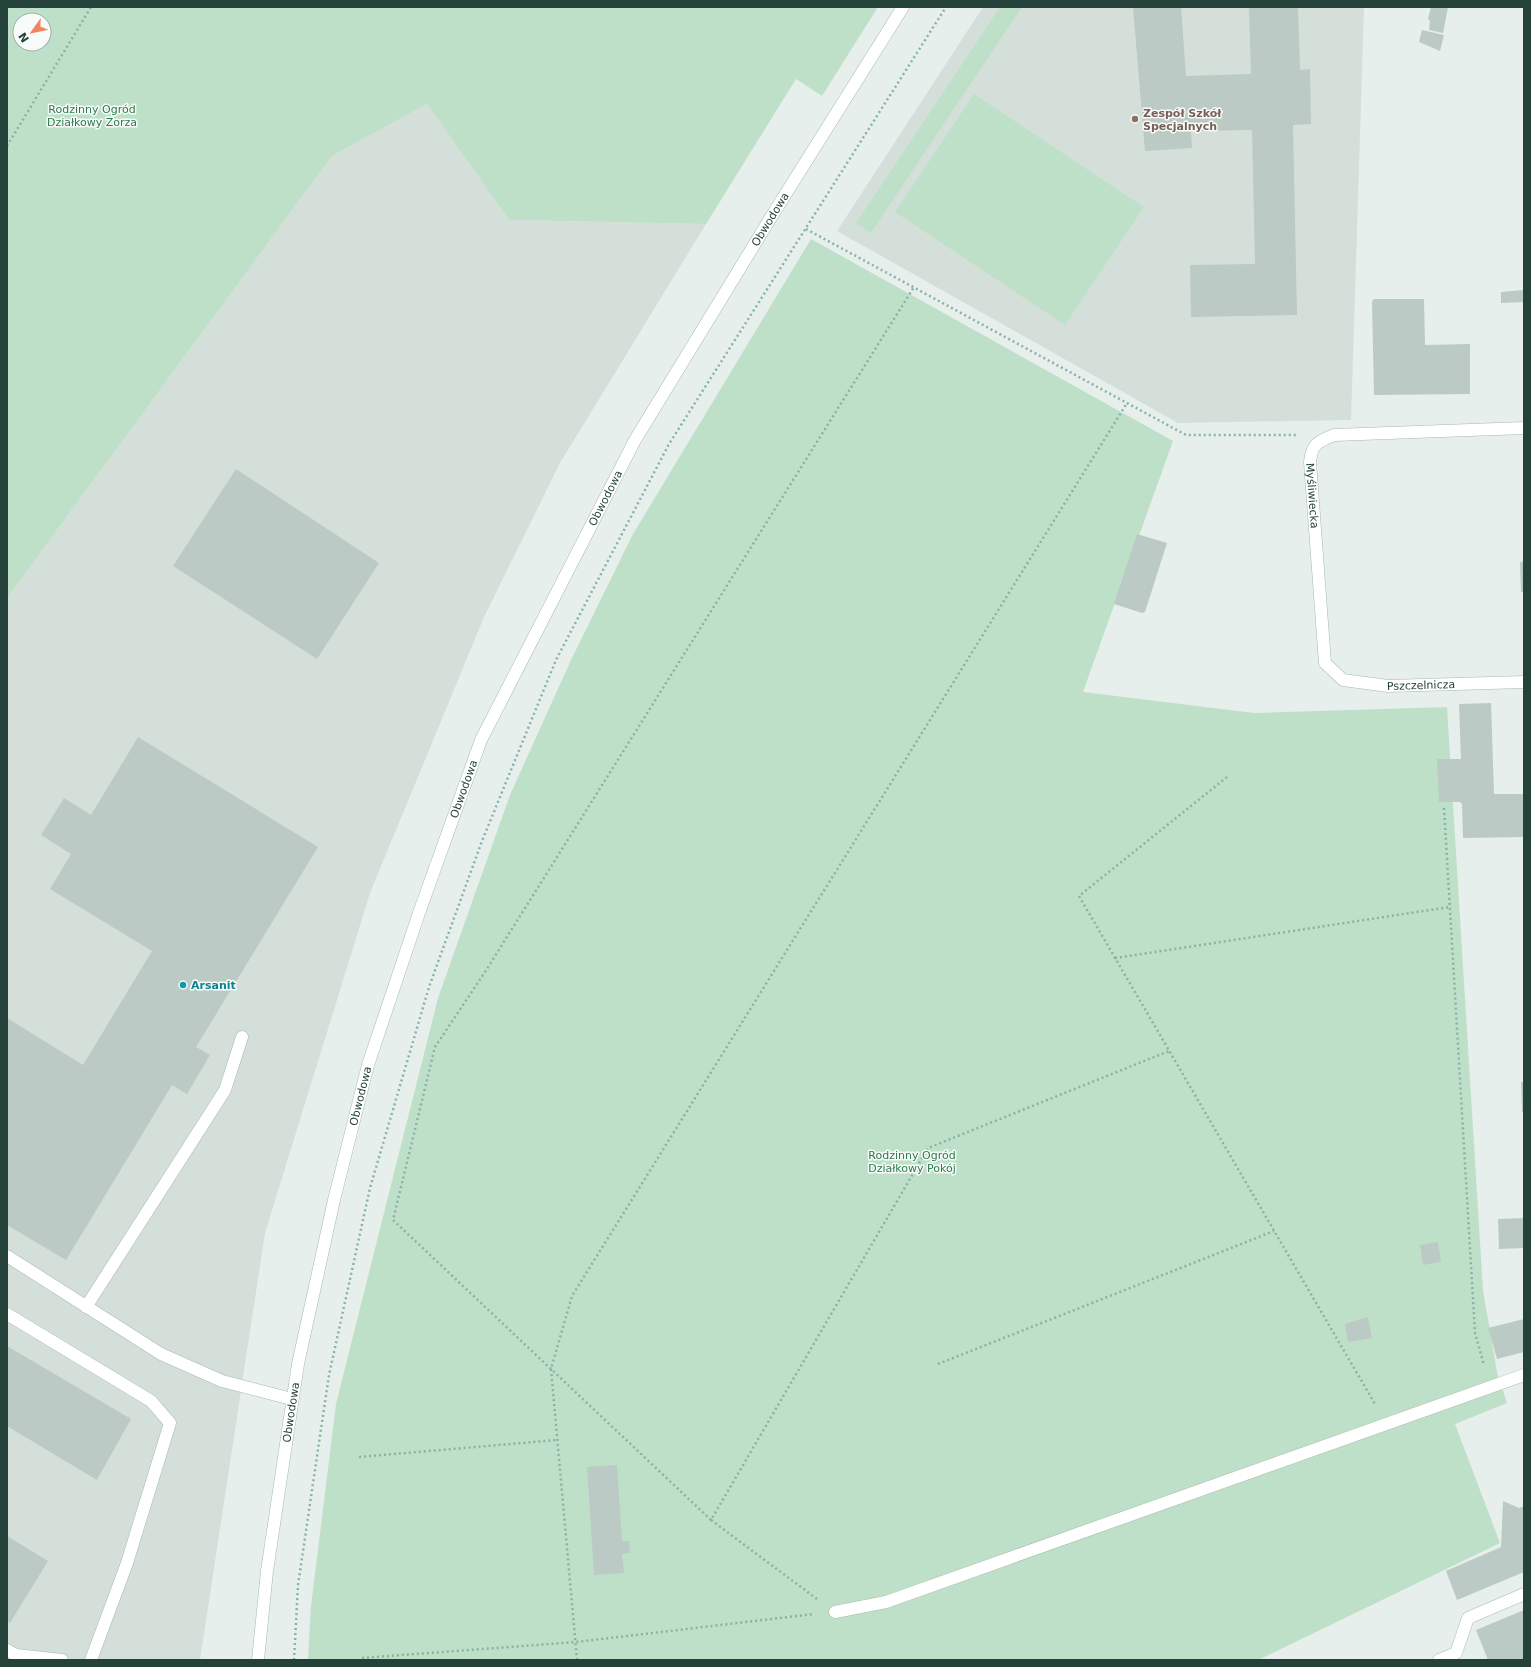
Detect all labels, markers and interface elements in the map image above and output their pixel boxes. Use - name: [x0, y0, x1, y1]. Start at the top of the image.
- north arrow: [12, 12, 52, 52]
- text: N: [16, 30, 32, 45]
- park label: Rodzinny Ogród Działkowy Zorza: [47, 103, 137, 129]
- place label: Zespół Szkół Specjalnych: [1143, 107, 1222, 133]
- marker: Zespół Szkół Specjalnych: [1130, 114, 1140, 124]
- street label: Obwodowa: [749, 190, 792, 249]
- street label: Myśliwiecka: [1303, 462, 1321, 529]
- street label: Obwodowa: [586, 468, 625, 528]
- street label: Pszczelnicza: [1387, 678, 1455, 693]
- street label: Obwodowa: [448, 758, 480, 820]
- place label: Arsanit: [191, 979, 236, 992]
- marker: Arsanit: [178, 980, 188, 990]
- street label: Obwodowa: [347, 1065, 374, 1127]
- park label: Rodzinny Ogród Działkowy Pokój: [868, 1149, 956, 1175]
- street label: Obwodowa: [280, 1381, 302, 1443]

